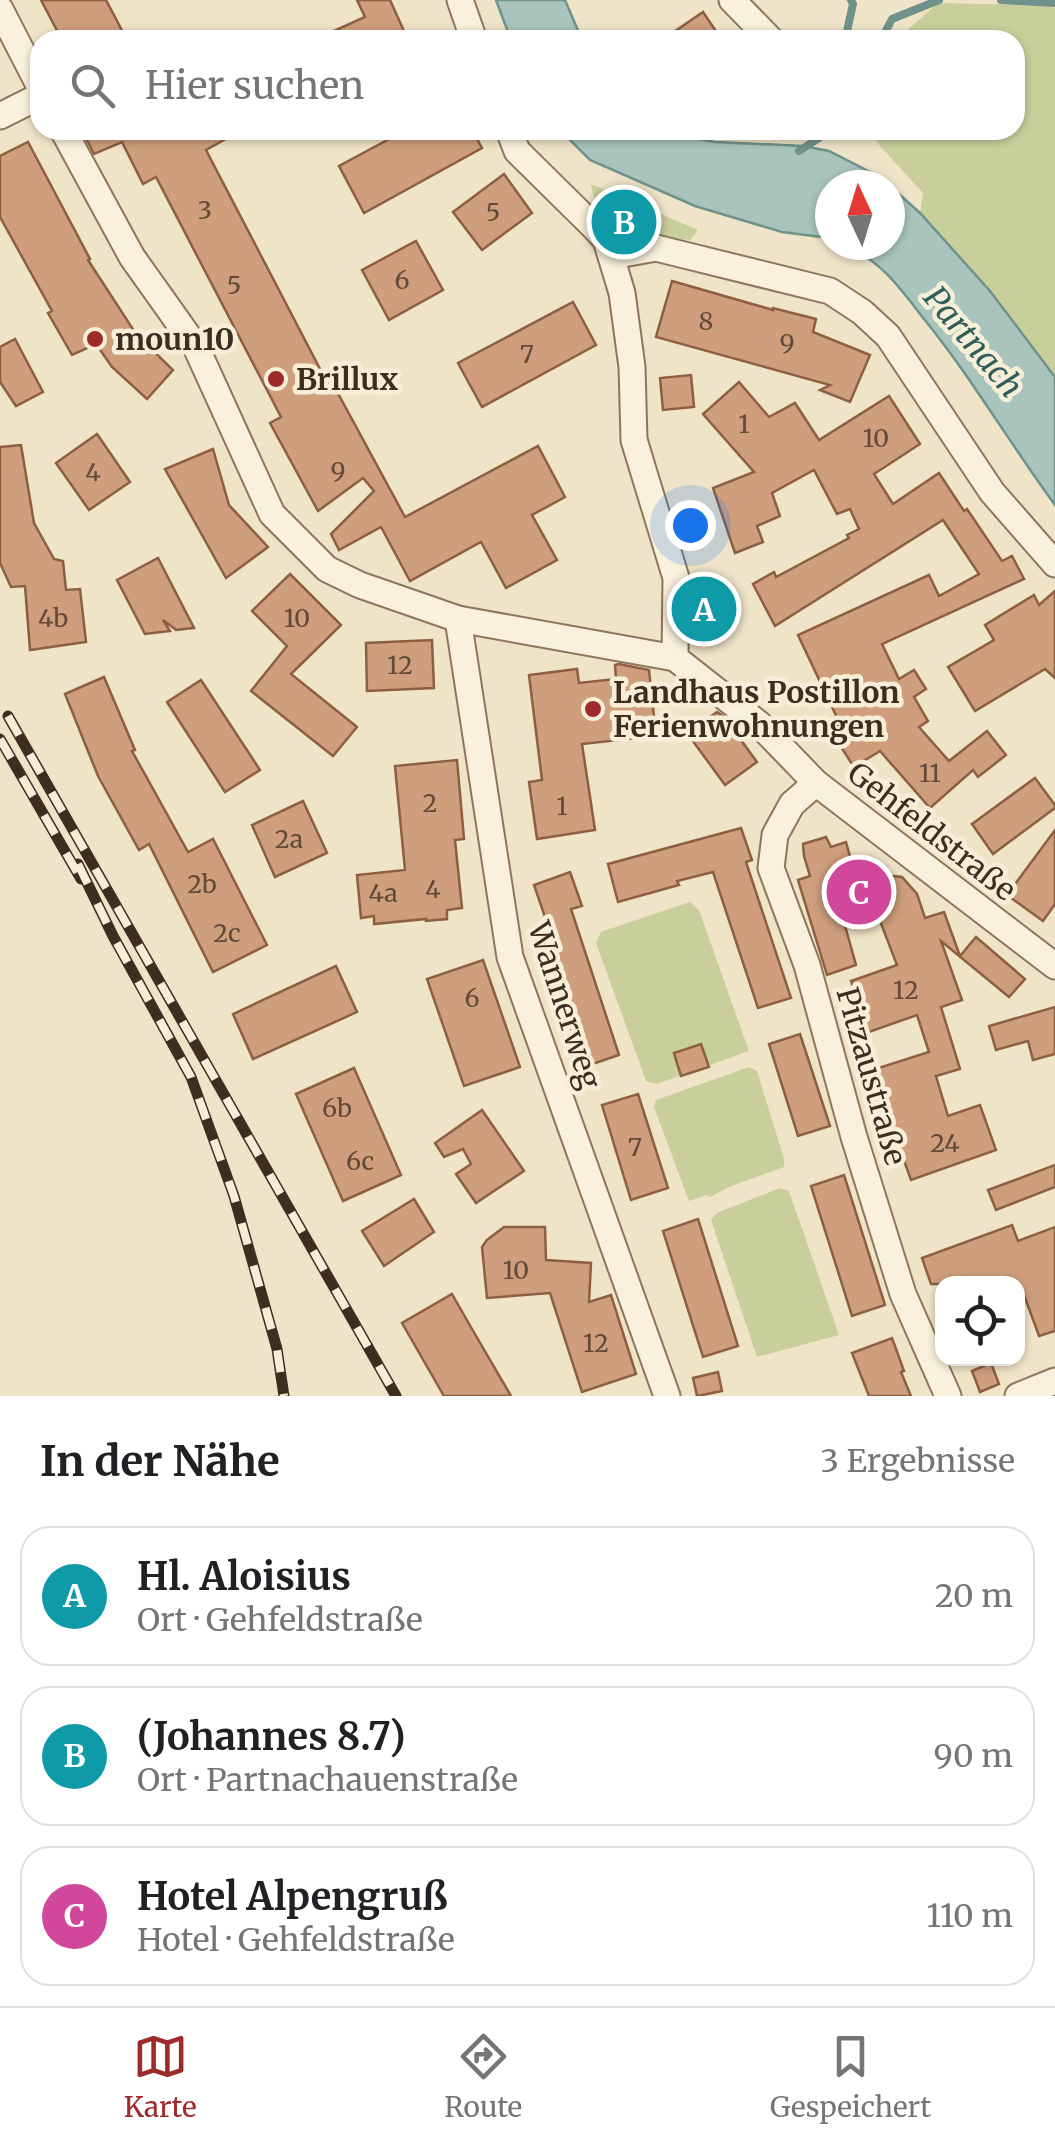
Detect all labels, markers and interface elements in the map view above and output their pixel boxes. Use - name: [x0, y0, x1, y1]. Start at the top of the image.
- search box: [30, 30, 1025, 140]
- icon: search: [65, 58, 120, 113]
- text: Hier suchen: [145, 62, 364, 109]
- north arrow: [815, 170, 905, 260]
- pin: B: [592, 184, 656, 260]
- house number: 3: [198, 194, 212, 226]
- house number: 5: [486, 196, 500, 228]
- house number: 6: [394, 264, 410, 296]
- house number: 5: [227, 269, 241, 301]
- water label: Partnach: [915, 278, 1031, 406]
- house number: 8: [699, 305, 713, 337]
- place label: moun10: [115, 320, 234, 358]
- house number: 9: [779, 327, 795, 359]
- marker: moun10: [84, 328, 106, 350]
- house number: 7: [520, 338, 534, 370]
- place label: Brillux: [296, 360, 398, 398]
- marker: Brillux: [265, 368, 287, 390]
- house number: 1: [738, 408, 750, 440]
- house number: 10: [863, 422, 889, 454]
- house number: 9: [330, 455, 346, 487]
- house number: 4: [85, 456, 101, 488]
- your location: [665, 500, 716, 551]
- pin: A: [672, 572, 736, 646]
- house number: 4b: [38, 602, 68, 634]
- house number: 10: [284, 602, 310, 634]
- house number: 12: [387, 649, 413, 681]
- place label: Landhaus Postillon Ferienwohnungen: [613, 673, 900, 745]
- marker: Landhaus Postillon Ferienwohnungen: [582, 698, 604, 720]
- street label: Gehfeldstraße: [840, 753, 1024, 909]
- house number: 11: [919, 757, 941, 789]
- house number: 2: [423, 787, 437, 819]
- house number: 1: [556, 790, 568, 822]
- house number: 2a: [275, 823, 303, 855]
- pin: C: [826, 854, 892, 930]
- house number: 2b: [187, 868, 217, 900]
- house number: 4: [425, 873, 441, 905]
- house number: 4a: [368, 877, 398, 909]
- street label: Wannerweg: [520, 916, 610, 1093]
- house number: 2c: [213, 917, 241, 949]
- house number: 12: [893, 974, 919, 1006]
- house number: 6: [464, 982, 480, 1014]
- street label: Pitzaustraße: [829, 983, 915, 1169]
- house number: 6b: [322, 1092, 352, 1124]
- house number: 24: [930, 1127, 960, 1159]
- house number: 7: [628, 1131, 642, 1163]
- house number: 6c: [346, 1145, 374, 1177]
- house number: 10: [503, 1254, 529, 1286]
- map controls: [935, 1276, 1025, 1366]
- button: locate: [935, 1276, 1025, 1366]
- house number: 12: [583, 1327, 609, 1359]
- text: In der Nähe: [40, 1435, 280, 1487]
- text: 3 Ergebnisse: [821, 1441, 1015, 1481]
- text: Hl. Aloisius: [137, 1553, 351, 1600]
- text: A: [63, 1576, 86, 1616]
- text: 20 m: [935, 1576, 1013, 1616]
- text: Ort · Gehfeldstraße: [137, 1600, 423, 1640]
- text: (Johannes 8.7): [137, 1713, 406, 1760]
- text: B: [63, 1736, 86, 1776]
- text: 90 m: [934, 1736, 1013, 1776]
- text: Ort · Partnachauenstraße: [137, 1760, 518, 1800]
- text: Hotel Alpengruß: [137, 1873, 447, 1920]
- text: C: [64, 1896, 85, 1936]
- text: 110 m: [926, 1896, 1013, 1936]
- text: Hotel · Gehfeldstraße: [137, 1920, 455, 1960]
- tab: Karte: [124, 2029, 197, 2125]
- tab: Route: [444, 2029, 522, 2125]
- tab: Gespeichert: [770, 2029, 931, 2125]

